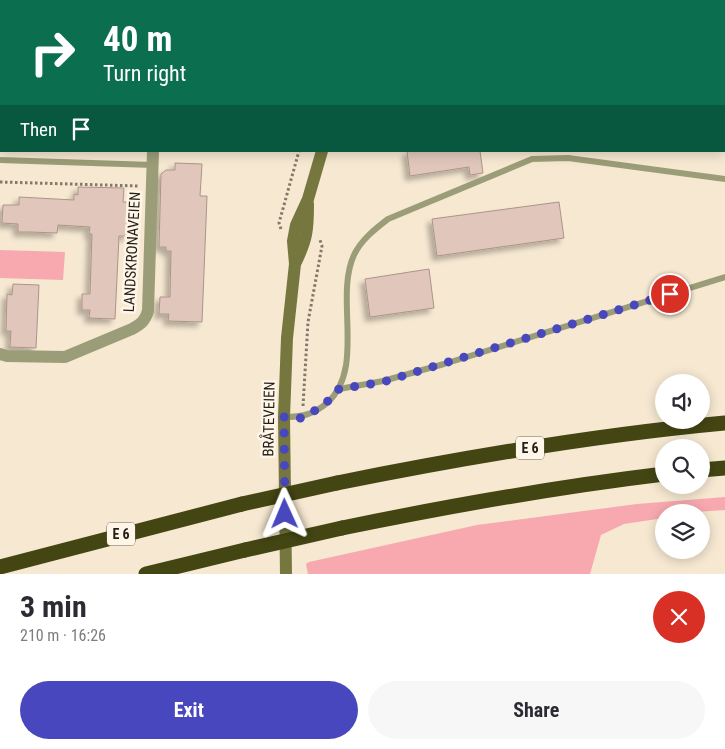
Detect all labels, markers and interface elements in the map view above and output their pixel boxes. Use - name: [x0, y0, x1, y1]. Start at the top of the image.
- text: 40 m: [103, 19, 172, 60]
- icon: right: [20, 20, 85, 85]
- text: Turn right: [103, 61, 186, 86]
- icon: arrive: [67, 115, 95, 143]
- text: Then: [20, 118, 57, 141]
- street label: LANDSKRONAVEIEN: [120, 191, 144, 313]
- pin: [649, 273, 691, 315]
- icon: arrive: [656, 280, 684, 308]
- map controls: [655, 374, 710, 559]
- button: sound: [655, 374, 710, 429]
- street label: BRÅTEVEIEN: [259, 381, 279, 457]
- road number: E 6: [516, 436, 544, 459]
- button: search: [655, 439, 710, 494]
- position arrow: [258, 487, 310, 539]
- button: layers: [655, 504, 710, 559]
- road number: E 6: [107, 522, 135, 546]
- text: 3 min: [20, 589, 87, 624]
- button: close: [653, 591, 705, 643]
- text: 210 m · 16:26: [20, 626, 106, 645]
- button: Exit: [20, 681, 358, 739]
- button: Share: [368, 681, 705, 739]

